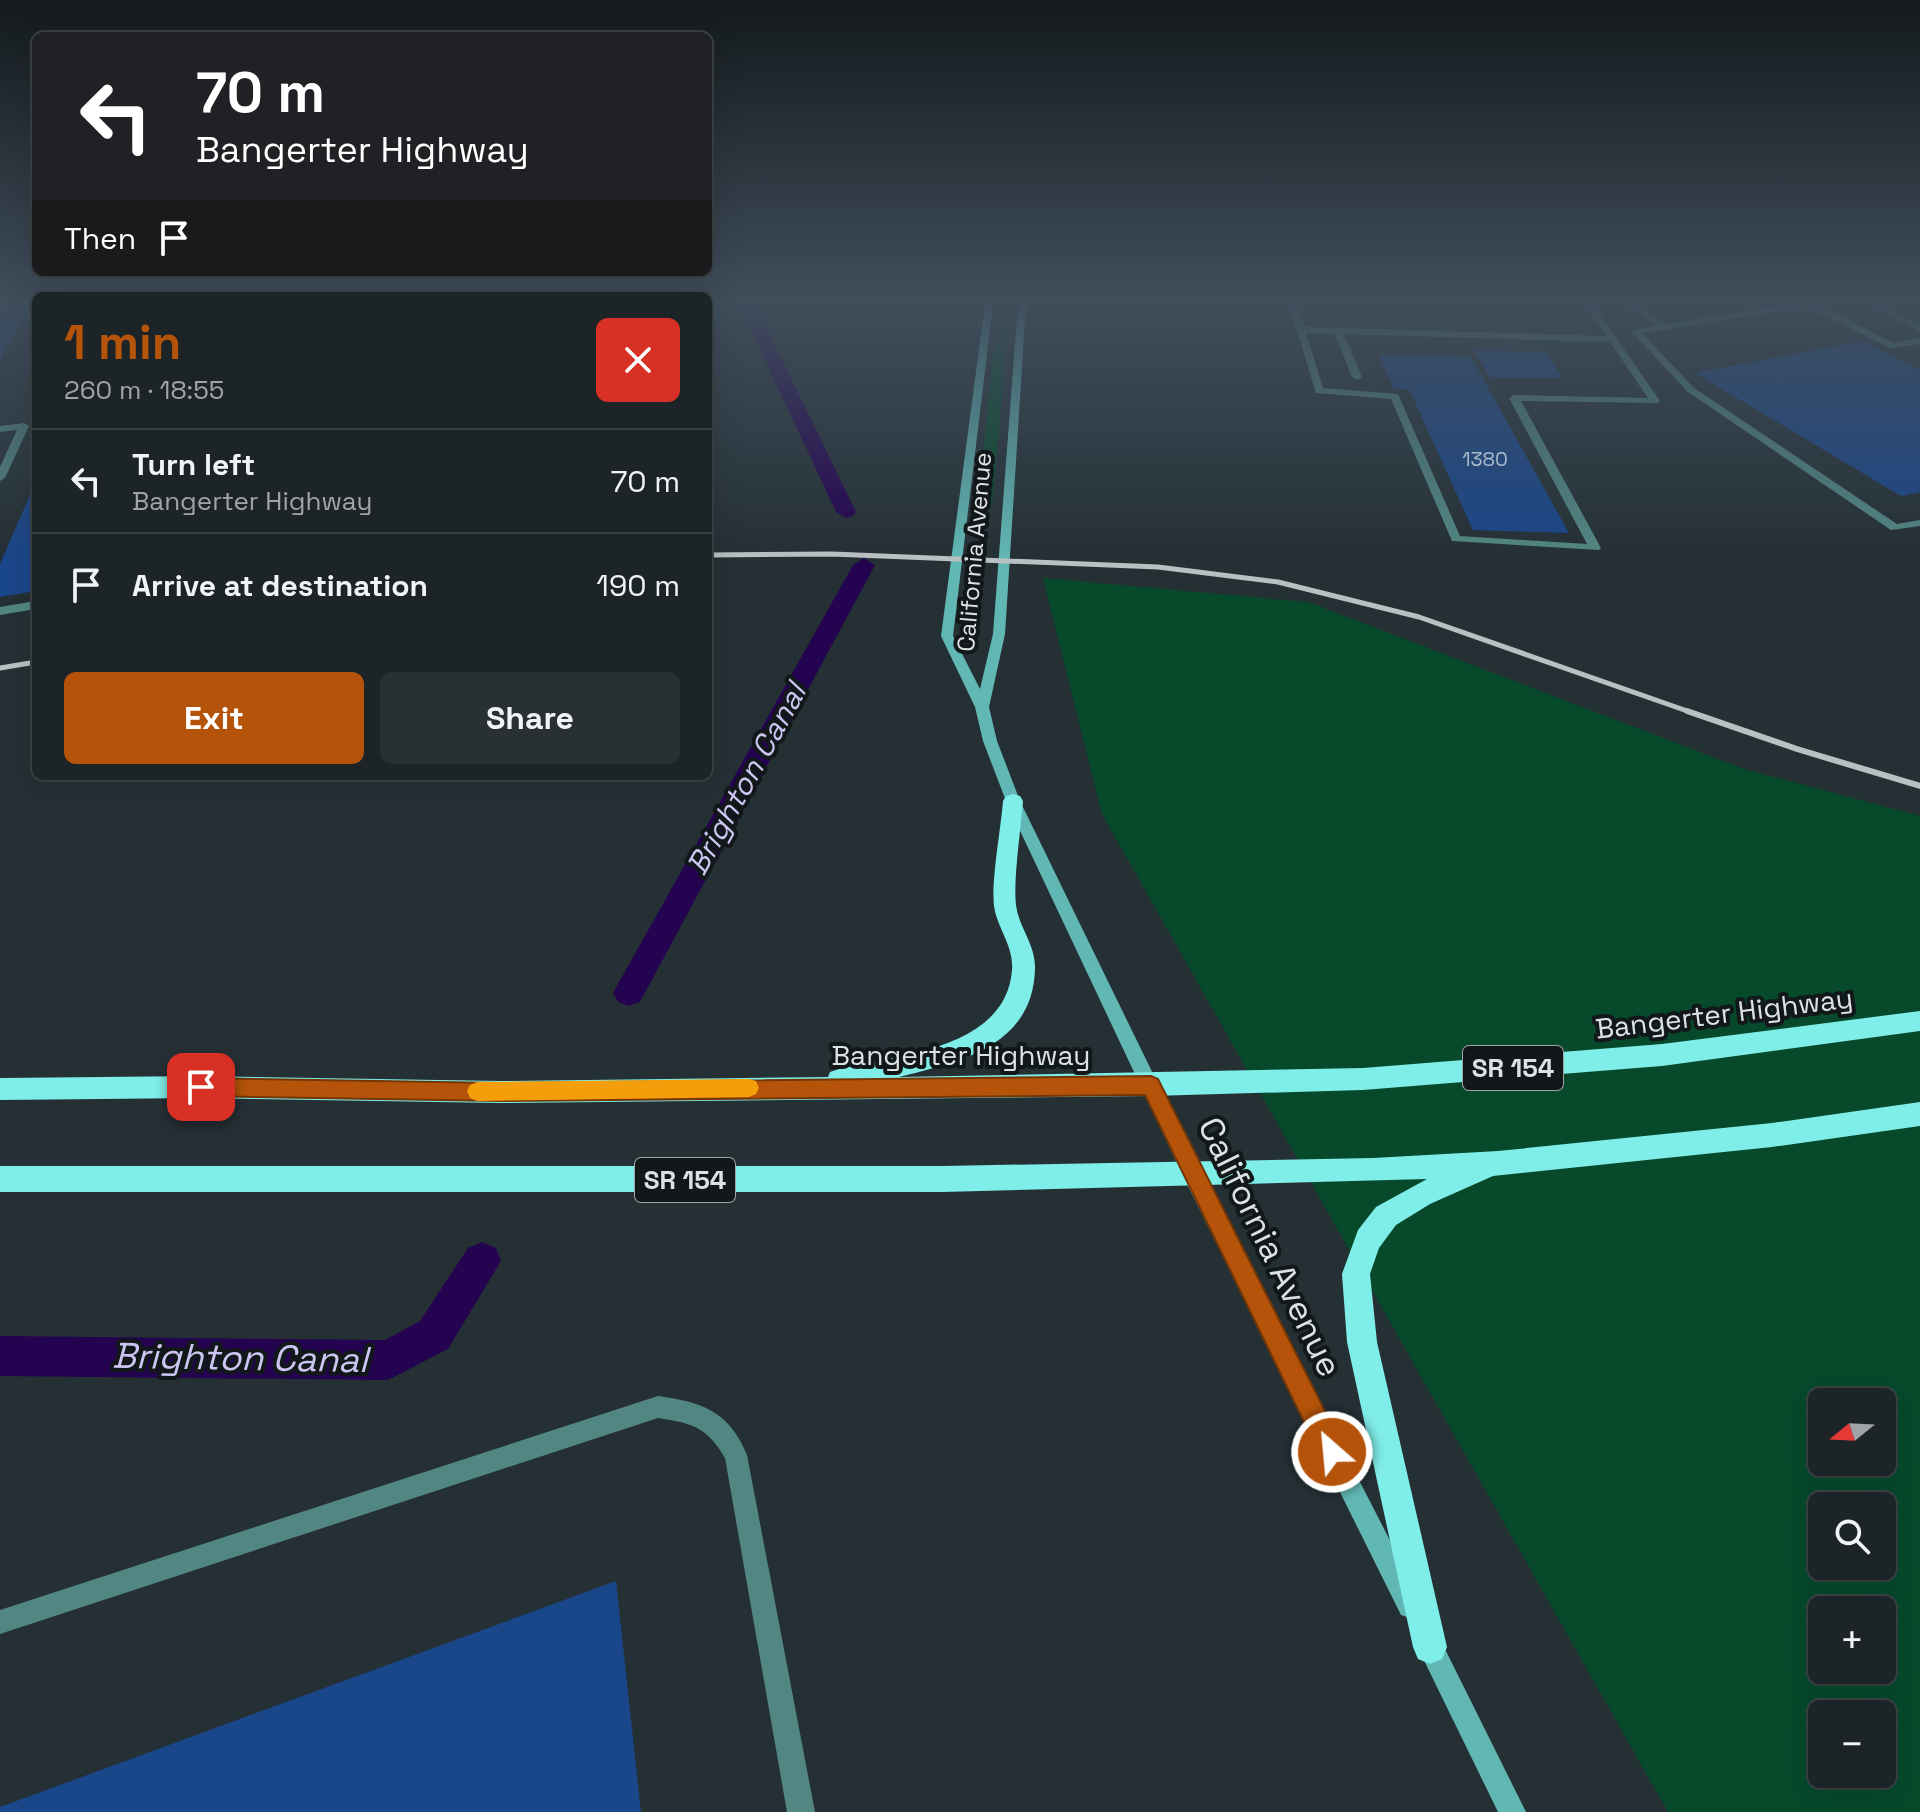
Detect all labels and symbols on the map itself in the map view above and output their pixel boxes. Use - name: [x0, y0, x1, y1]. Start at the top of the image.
- house number: 1380: [1462, 446, 1508, 472]
- street label: California Avenue: [950, 451, 998, 653]
- water label: Brighton Canal: [677, 673, 816, 882]
- street label: Bangerter Highway: [1593, 979, 1855, 1047]
- street label: Bangerter Highway: [832, 1037, 1090, 1073]
- road number: SR 154: [1463, 1046, 1563, 1090]
- pin: [167, 1053, 235, 1121]
- street label: California Avenue: [1189, 1110, 1351, 1384]
- road number: SR 154: [635, 1158, 735, 1202]
- water label: Brighton Canal: [112, 1333, 372, 1383]
- north arrow: [1808, 1388, 1896, 1476]
- position arrow: [1290, 1410, 1374, 1494]

